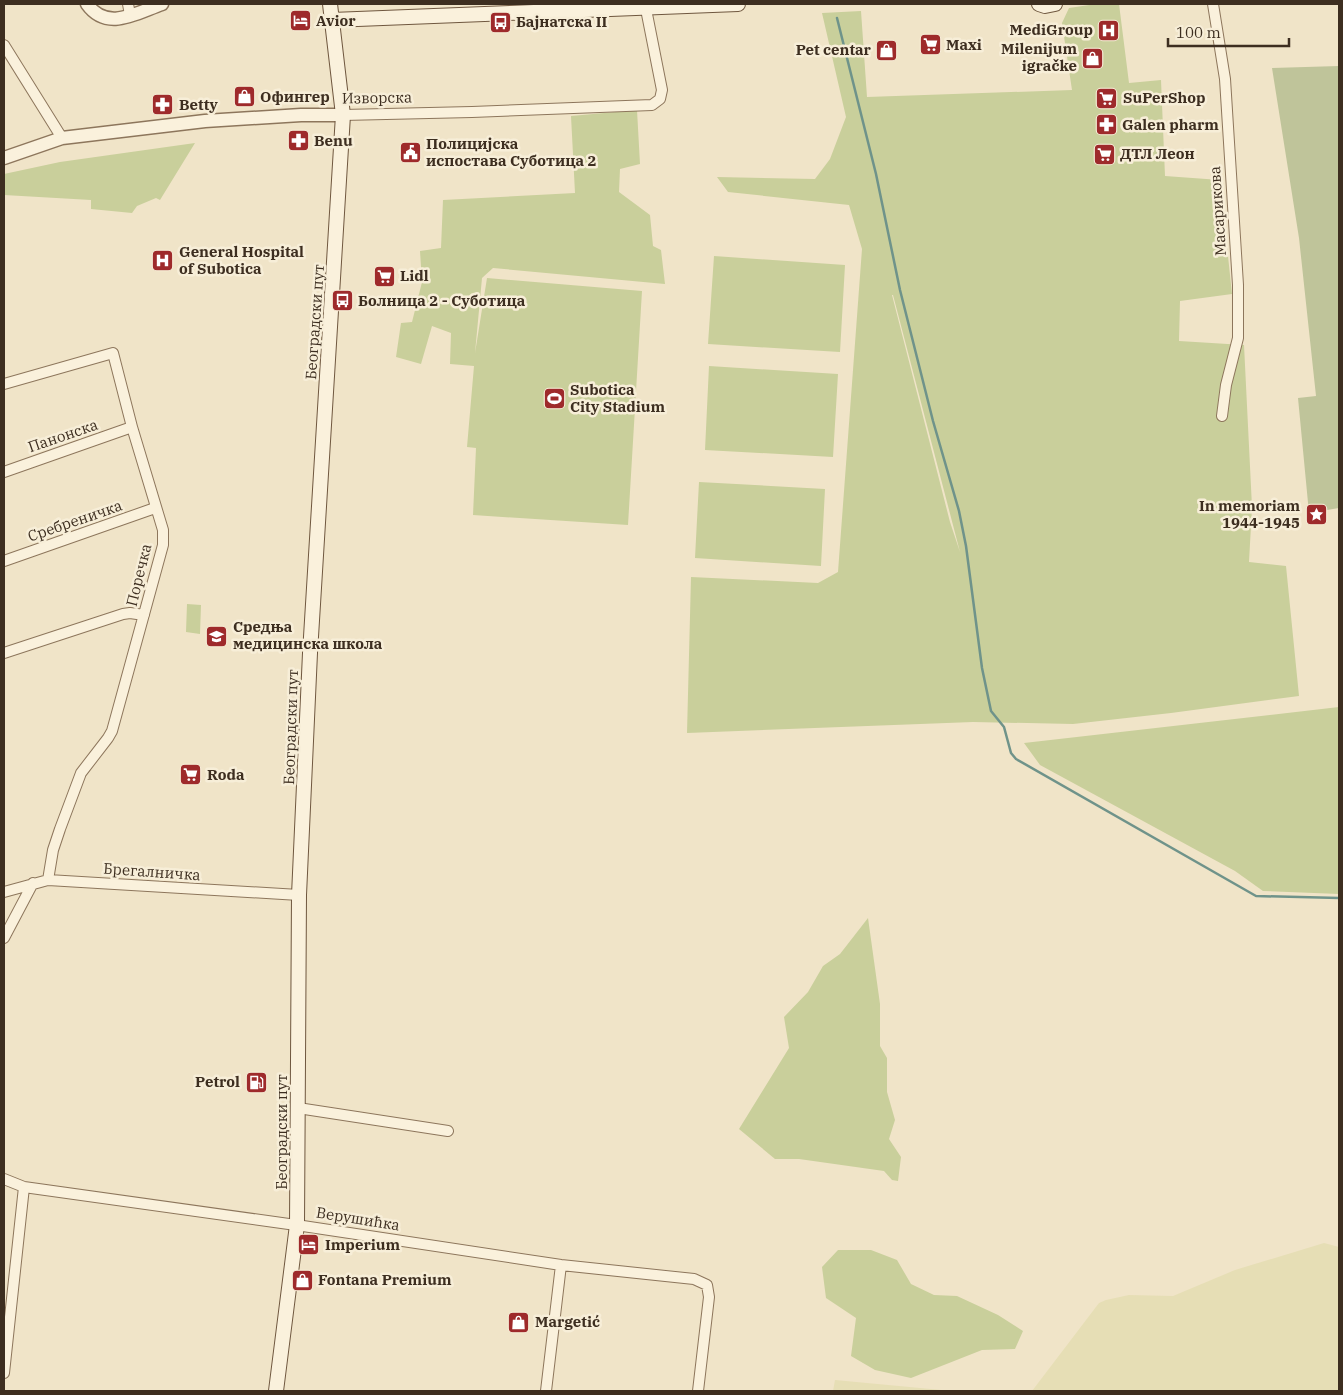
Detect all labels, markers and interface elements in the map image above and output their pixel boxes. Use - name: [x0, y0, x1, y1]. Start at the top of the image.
- hotel icon: Avior: [288, 9, 312, 33]
- bus stop icon: Бајнатска II: [488, 10, 512, 34]
- place label: Avior: [316, 11, 356, 30]
- place label: Бајнатска II: [516, 12, 608, 31]
- scale bar: [1168, 15, 1289, 47]
- hospital icon: MediGroup: [1097, 18, 1121, 42]
- place label: MediGroup: [1010, 20, 1093, 39]
- text: 100 m: [1176, 23, 1221, 42]
- supermarket icon: Maxi: [918, 33, 942, 57]
- place label: Maxi: [946, 35, 982, 54]
- shop icon: Pet centar: [875, 38, 899, 62]
- place label: Milenijum igračke: [1001, 39, 1077, 75]
- place label: Pet centar: [796, 40, 872, 59]
- shop icon: Milenijum igračke: [1081, 46, 1105, 70]
- shop icon: Офингер: [232, 85, 256, 109]
- supermarket icon: SuPerShop: [1095, 86, 1119, 110]
- place label: Офингер: [260, 87, 330, 106]
- street label: Изворска: [342, 87, 412, 108]
- place label: SuPerShop: [1123, 88, 1205, 107]
- pharmacy icon: Betty: [151, 93, 175, 117]
- place label: Betty: [179, 95, 218, 114]
- pharmacy icon: Galen pharm: [1094, 113, 1118, 137]
- place label: Galen pharm: [1122, 115, 1219, 134]
- pharmacy icon: Benu: [286, 129, 310, 153]
- place label: Benu: [314, 131, 353, 150]
- place label: Полицијска испостава Суботица 2: [426, 134, 597, 170]
- public building icon: Полицијска испостава Суботица 2: [398, 141, 422, 165]
- supermarket icon: ДТЛ Леон: [1092, 142, 1116, 166]
- place label: ДТЛ Леон: [1120, 144, 1195, 163]
- street label: Масарикова: [1205, 166, 1230, 257]
- place label: General Hospital of Subotica: [179, 242, 304, 278]
- hospital icon: General Hospital of Subotica: [151, 249, 175, 273]
- street label: Београдски пут: [301, 264, 328, 380]
- supermarket icon: Lidl: [372, 264, 396, 288]
- place label: Lidl: [400, 266, 429, 285]
- bus stop icon: Болница 2 - Суботица: [330, 289, 354, 313]
- place label: Болница 2 - Суботица: [358, 291, 526, 310]
- place label: Subotica City Stadium: [570, 380, 666, 416]
- sports icon: Subotica City Stadium: [542, 387, 566, 411]
- street label: Панонска: [25, 415, 100, 456]
- street label: Сребреничка: [25, 495, 125, 546]
- place label: In memoriam 1944-1945: [1199, 496, 1300, 532]
- place icon: In memoriam 1944-1945: [1304, 503, 1328, 527]
- street label: Поречка: [122, 542, 155, 608]
- place label: Средња медицинска школа: [233, 617, 383, 653]
- school or university icon: Средња медицинска школа: [205, 624, 229, 648]
- street label: Београдски пут: [279, 669, 302, 785]
- supermarket icon: Roda: [179, 763, 203, 787]
- place label: Roda: [207, 765, 245, 784]
- street label: Брегалничка: [103, 859, 201, 884]
- fuel station icon: Petrol: [244, 1070, 268, 1094]
- place label: Petrol: [195, 1072, 240, 1091]
- street label: Београдски пут: [272, 1074, 291, 1190]
- street label: Верушићка: [315, 1203, 401, 1234]
- hotel icon: Imperium: [297, 1233, 321, 1257]
- place label: Imperium: [325, 1235, 401, 1254]
- shop icon: Fontana Premium: [290, 1268, 314, 1292]
- place label: Fontana Premium: [318, 1270, 452, 1289]
- shop icon: Margetić: [507, 1310, 531, 1334]
- place label: Margetić: [535, 1312, 600, 1331]

